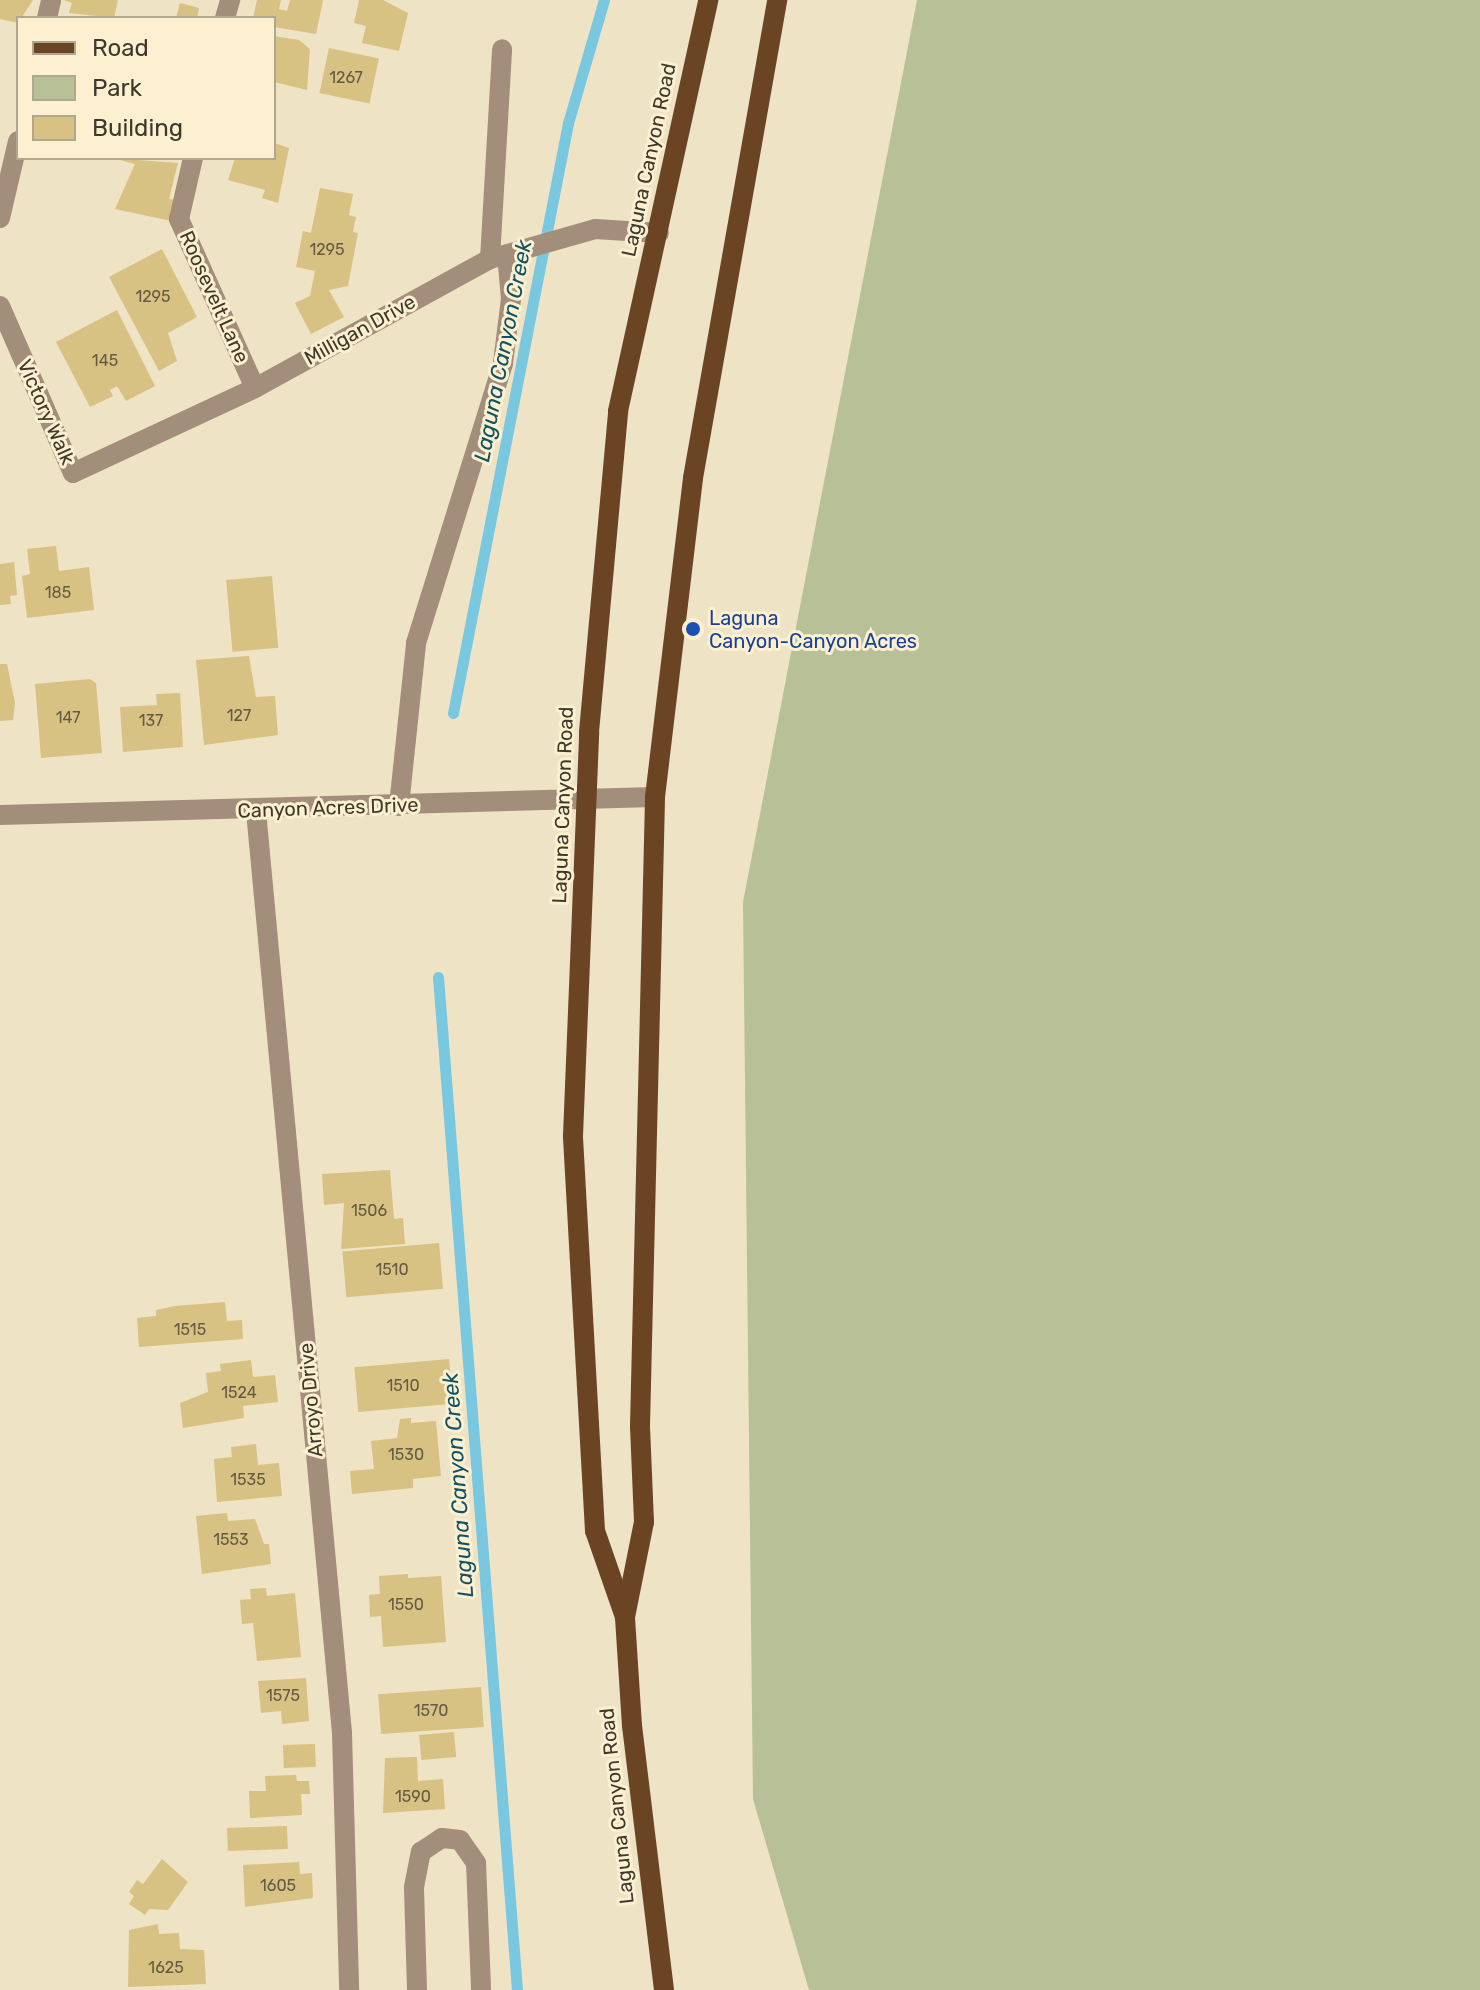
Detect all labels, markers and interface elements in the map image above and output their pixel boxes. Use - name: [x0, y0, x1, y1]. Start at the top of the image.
- legend: [16, 16, 276, 160]
- text: Road: [92, 34, 149, 62]
- street label: Laguna Canyon Road: [617, 61, 681, 259]
- house number: 1267: [329, 68, 363, 88]
- text: Park: [92, 74, 142, 102]
- text: Building: [92, 114, 183, 142]
- street label: Roosevelt Lane: [174, 227, 254, 367]
- water label: Laguna Canyon Creek: [469, 238, 537, 464]
- house number: 1295: [309, 240, 345, 260]
- house number: 1295: [135, 287, 171, 307]
- street label: Milligan Drive: [300, 290, 420, 370]
- house number: 145: [92, 351, 118, 371]
- street label: Victory Walk: [12, 355, 80, 469]
- house number: 185: [45, 583, 71, 603]
- place label: Laguna Canyon-Canyon Acres: [709, 606, 918, 653]
- marker: Laguna Canyon-Canyon Acres: [684, 620, 702, 638]
- house number: 127: [227, 706, 251, 726]
- street label: Laguna Canyon Road: [548, 706, 578, 904]
- house number: 147: [56, 708, 80, 728]
- house number: 137: [139, 711, 163, 731]
- street label: Canyon Acres Drive: [237, 793, 419, 823]
- house number: 1506: [351, 1201, 387, 1221]
- house number: 1510: [375, 1260, 409, 1280]
- house number: 1515: [174, 1320, 206, 1340]
- street label: Arroyo Drive: [294, 1342, 328, 1458]
- water label: Laguna Canyon Creek: [437, 1372, 479, 1598]
- house number: 1510: [386, 1376, 420, 1396]
- house number: 1524: [221, 1383, 257, 1403]
- house number: 1530: [388, 1445, 424, 1465]
- house number: 1535: [230, 1470, 266, 1490]
- house number: 1553: [213, 1530, 249, 1550]
- house number: 1550: [388, 1595, 424, 1615]
- house number: 1575: [266, 1686, 300, 1706]
- house number: 1570: [414, 1701, 448, 1721]
- street label: Laguna Canyon Road: [595, 1707, 639, 1905]
- house number: 1590: [395, 1787, 431, 1807]
- house number: 1605: [260, 1876, 296, 1896]
- house number: 1625: [148, 1958, 184, 1978]

